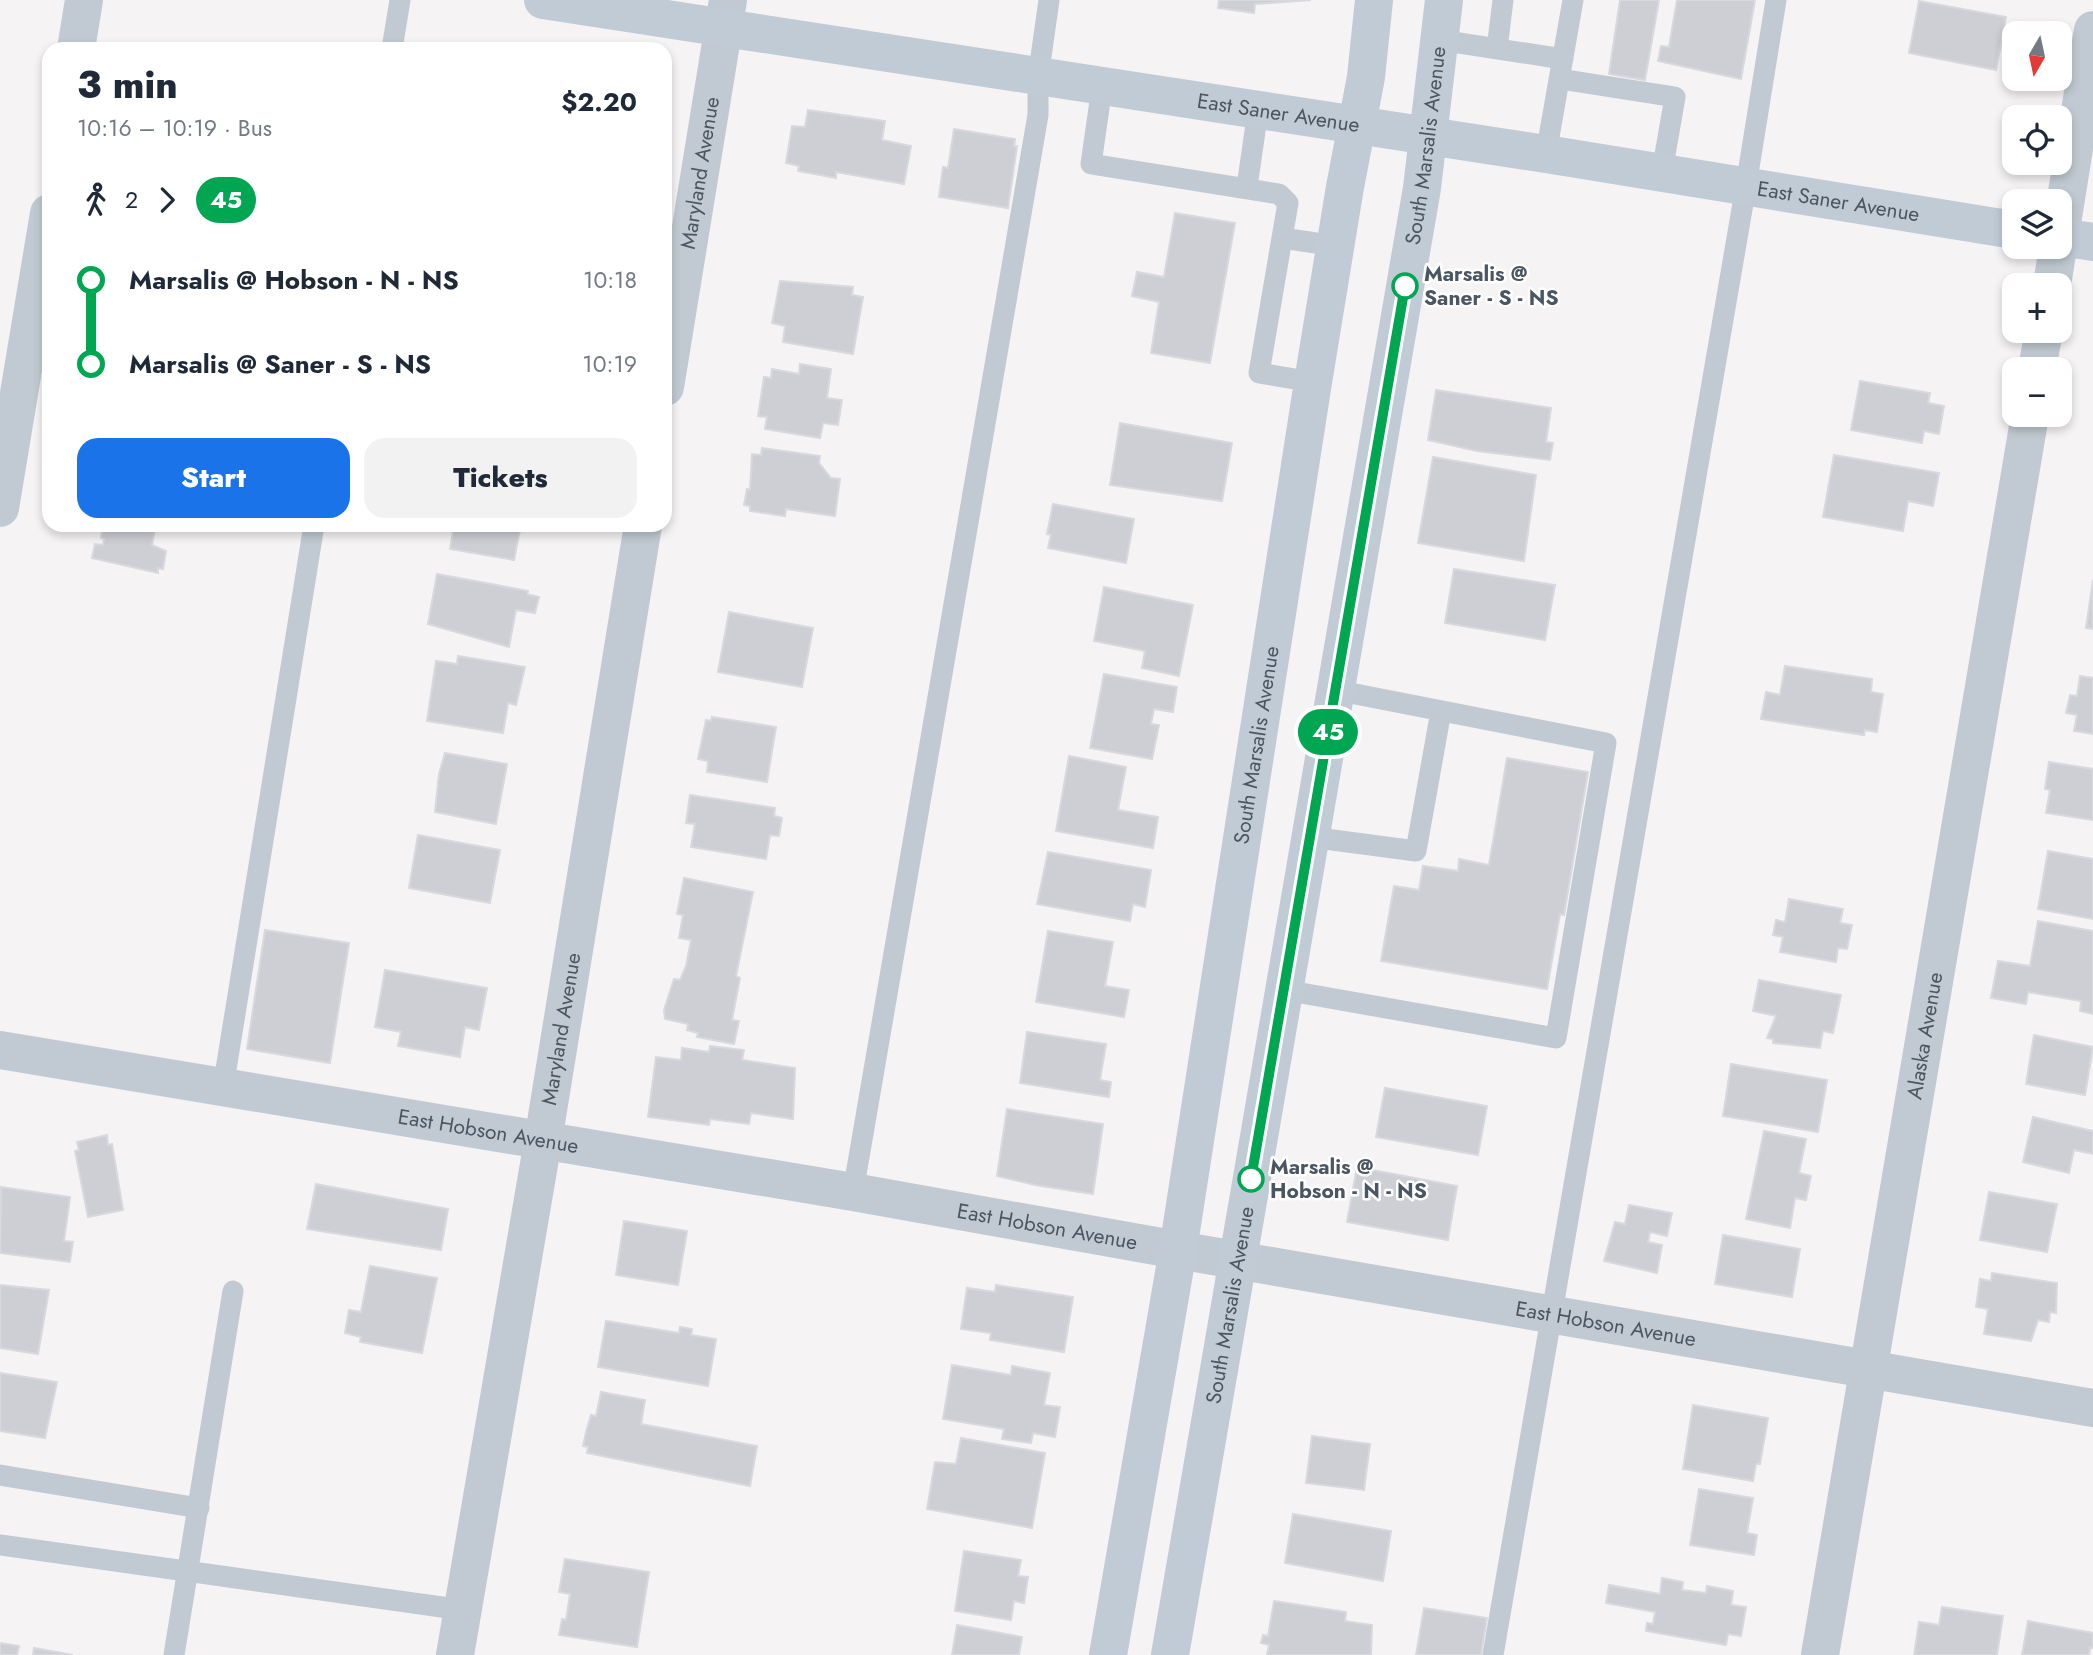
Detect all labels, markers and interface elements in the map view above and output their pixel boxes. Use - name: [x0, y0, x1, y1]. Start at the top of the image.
- north arrow: [2002, 21, 2072, 91]
- map controls: [2002, 21, 2072, 427]
- street label: South Marsalis Avenue: [1397, 45, 1453, 247]
- text: 3 min: [77, 57, 178, 112]
- text: $2.20: [561, 83, 637, 121]
- street label: East Saner Avenue: [1195, 86, 1362, 140]
- street label: Maryland Avenue: [673, 94, 727, 251]
- button: locate: [2002, 105, 2072, 175]
- text: 10:16 – 10:19 · Bus: [77, 111, 272, 145]
- street label: East Saner Avenue: [1755, 174, 1922, 229]
- icon: walk: [77, 181, 115, 219]
- icon: forward: [148, 181, 186, 219]
- text: 45: [210, 182, 242, 217]
- text: 2: [125, 183, 138, 217]
- button: layers: [2002, 189, 2072, 259]
- place label: Marsalis @ Saner - S - NS: [1424, 259, 1559, 313]
- text: Marsalis @ Hobson - N - NS: [129, 261, 459, 299]
- text: 10:18: [583, 263, 637, 297]
- marker: Marsalis @ Saner - S - NS: [1392, 273, 1418, 299]
- button: +: [2002, 273, 2072, 343]
- text: Marsalis @ Saner - S - NS: [129, 345, 431, 383]
- text: 10:19: [582, 347, 637, 381]
- button: −: [2002, 357, 2072, 427]
- button: Start: [77, 438, 350, 518]
- button: Tickets: [364, 438, 637, 518]
- street label: South Marsalis Avenue: [1226, 644, 1287, 846]
- line badge: 45: [1296, 709, 1360, 755]
- text: 45: [1312, 714, 1344, 749]
- street label: Maryland Avenue: [534, 950, 588, 1107]
- street label: Alaska Avenue: [1899, 970, 1950, 1102]
- street label: East Hobson Avenue: [396, 1101, 581, 1161]
- place label: Marsalis @ Hobson - N - NS: [1270, 1152, 1427, 1206]
- marker: Marsalis @ Hobson - N - NS: [1238, 1166, 1264, 1192]
- street label: East Hobson Avenue: [955, 1196, 1140, 1258]
- street label: South Marsalis Avenue: [1198, 1204, 1262, 1406]
- street label: East Hobson Avenue: [1513, 1294, 1699, 1354]

